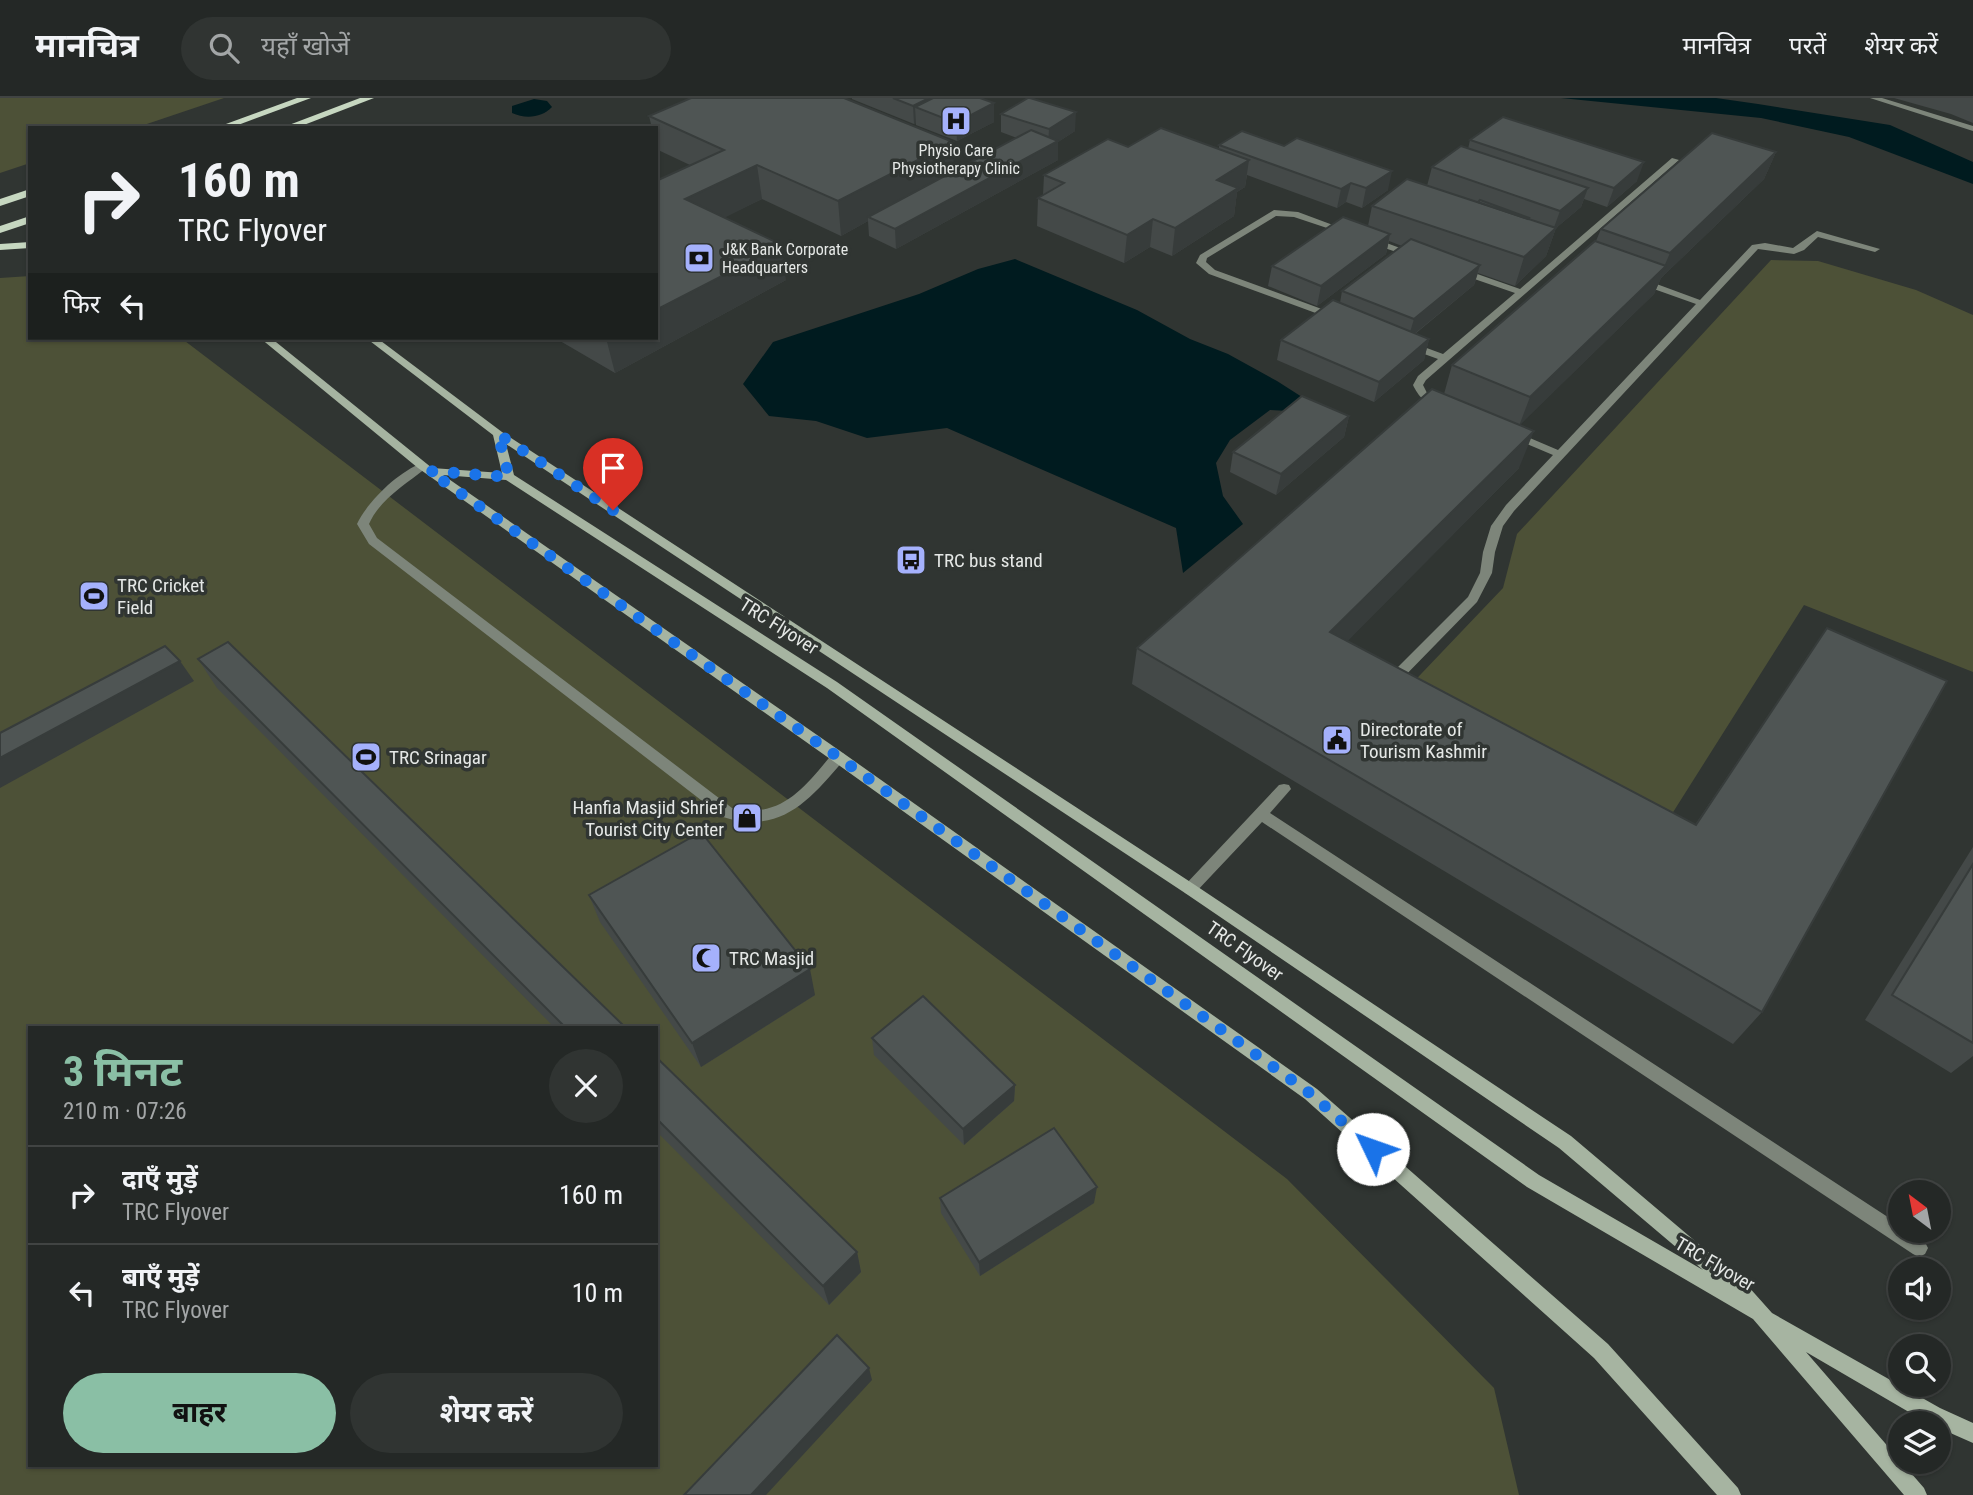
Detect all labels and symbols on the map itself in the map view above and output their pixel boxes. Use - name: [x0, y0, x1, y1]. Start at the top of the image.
- hospital icon: Physio Care Physiotherapy Clinic: [939, 104, 973, 138]
- place label: Physio Care Physiotherapy Clinic: [892, 141, 1020, 178]
- place label: J&K Bank Corporate Headquarters: [722, 240, 848, 277]
- bank icon: J&K Bank Corporate Headquarters: [682, 241, 716, 275]
- pin: [583, 438, 643, 510]
- bus stop icon: TRC bus stand: [894, 543, 928, 577]
- place label: TRC bus stand: [934, 549, 1043, 572]
- place label: TRC Cricket Field: [117, 574, 205, 619]
- sports icon: TRC Cricket Field: [77, 579, 111, 613]
- street label: TRC Flyover: [735, 593, 823, 659]
- place label: Directorate of Tourism Kashmir: [1360, 718, 1487, 763]
- public building icon: Directorate of Tourism Kashmir: [1320, 723, 1354, 757]
- sports icon: TRC Srinagar: [349, 740, 383, 774]
- place label: TRC Srinagar: [389, 746, 487, 769]
- place label: Hanfia Masjid Shrief Tourist City Center: [573, 796, 724, 841]
- shop icon: Hanfia Masjid Shrief Tourist City Center: [730, 801, 764, 835]
- street label: TRC Flyover: [1202, 916, 1288, 986]
- mosque icon: TRC Masjid: [689, 941, 723, 975]
- place label: TRC Masjid: [729, 947, 814, 970]
- position arrow: [1336, 1112, 1410, 1186]
- north arrow: [1888, 1180, 1951, 1242]
- street label: TRC Flyover: [1671, 1232, 1759, 1296]

